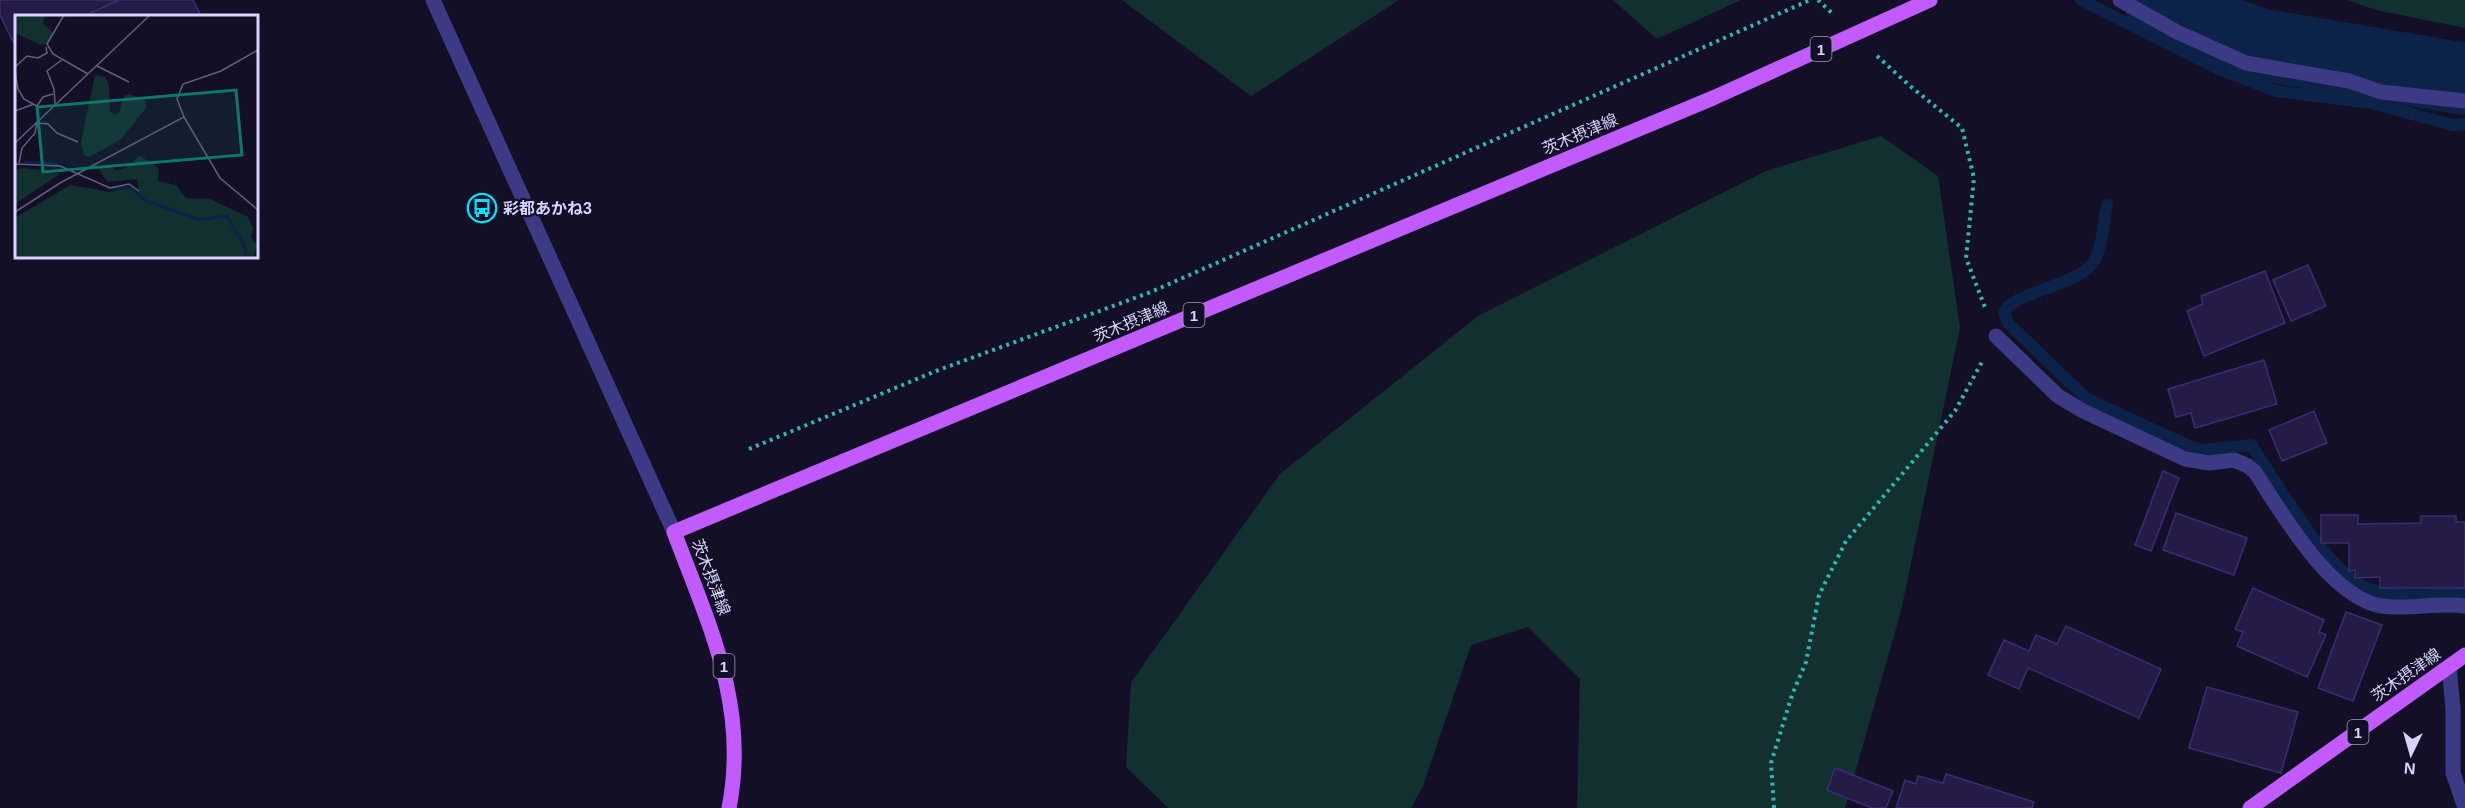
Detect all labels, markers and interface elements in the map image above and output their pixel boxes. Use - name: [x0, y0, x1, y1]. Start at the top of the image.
- inset map: [15, 15, 258, 258]
- road number: 1: [1810, 37, 1832, 61]
- street label: 茨木摂津線: [1540, 111, 1620, 157]
- bus stop icon: 彩都あかね3: [466, 192, 498, 224]
- place label: 彩都あかね3: [503, 200, 592, 217]
- street label: 茨木摂津線: [1091, 299, 1171, 345]
- road number: 1: [1184, 303, 1204, 327]
- street label: 茨木摂津線: [689, 537, 733, 617]
- street label: 茨木摂津線: [2368, 645, 2444, 705]
- road number: 1: [714, 654, 734, 678]
- road number: 1: [2348, 720, 2368, 744]
- north arrow: [2381, 724, 2441, 784]
- text: N: [2403, 759, 2416, 777]

